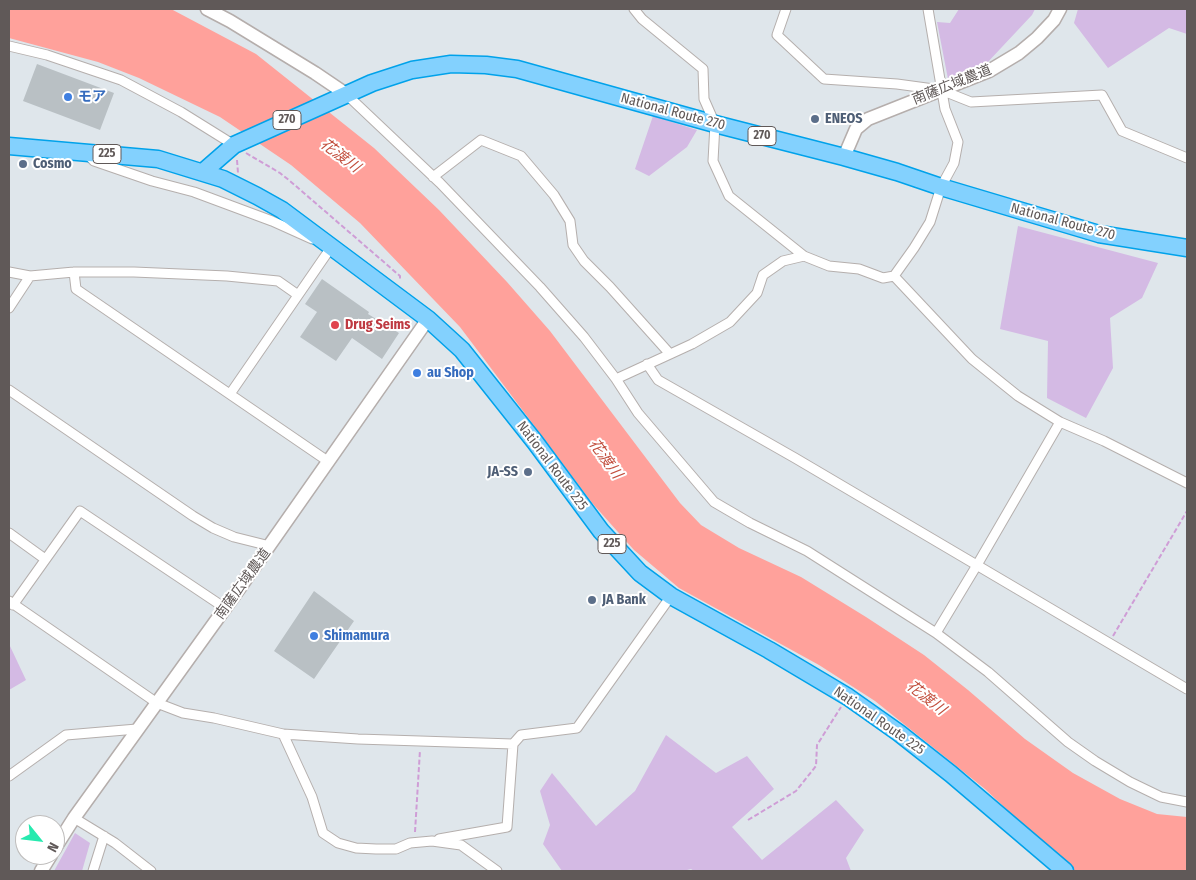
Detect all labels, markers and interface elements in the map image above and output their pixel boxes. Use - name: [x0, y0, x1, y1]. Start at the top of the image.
- street label: 南薩広域農道: [910, 61, 994, 109]
- place label: モア: [78, 89, 106, 105]
- street label: National Route 270: [619, 90, 727, 134]
- marker: モア: [62, 91, 74, 103]
- road number: 270: [273, 110, 301, 130]
- place label: ENEOS: [825, 111, 863, 127]
- marker: ENEOS: [809, 113, 821, 125]
- road number: 270: [748, 126, 776, 146]
- water label: 花渡川: [317, 135, 363, 177]
- road number: 225: [93, 144, 121, 164]
- place label: Cosmo: [33, 156, 72, 172]
- marker: Cosmo: [17, 158, 29, 170]
- street label: National Route 270: [1009, 200, 1117, 244]
- place label: Drug Seims: [345, 317, 410, 333]
- marker: Drug Seims: [329, 319, 341, 331]
- place label: au Shop: [427, 365, 474, 381]
- marker: au Shop: [411, 367, 423, 379]
- street label: National Route 225: [513, 418, 591, 514]
- water label: 花渡川: [584, 436, 626, 482]
- place label: JA-SS: [487, 464, 518, 480]
- marker: JA-SS: [522, 466, 534, 478]
- road number: 225: [598, 534, 626, 554]
- street label: 南薩広域農道: [212, 545, 274, 623]
- place label: JA Bank: [602, 592, 646, 608]
- marker: JA Bank: [586, 594, 598, 606]
- place label: Shimamura: [324, 628, 389, 644]
- marker: Shimamura: [308, 630, 320, 642]
- water label: 花渡川: [903, 677, 949, 719]
- street label: National Route 225: [830, 683, 928, 759]
- north arrow: [15, 815, 65, 865]
- text: N: [43, 839, 62, 855]

